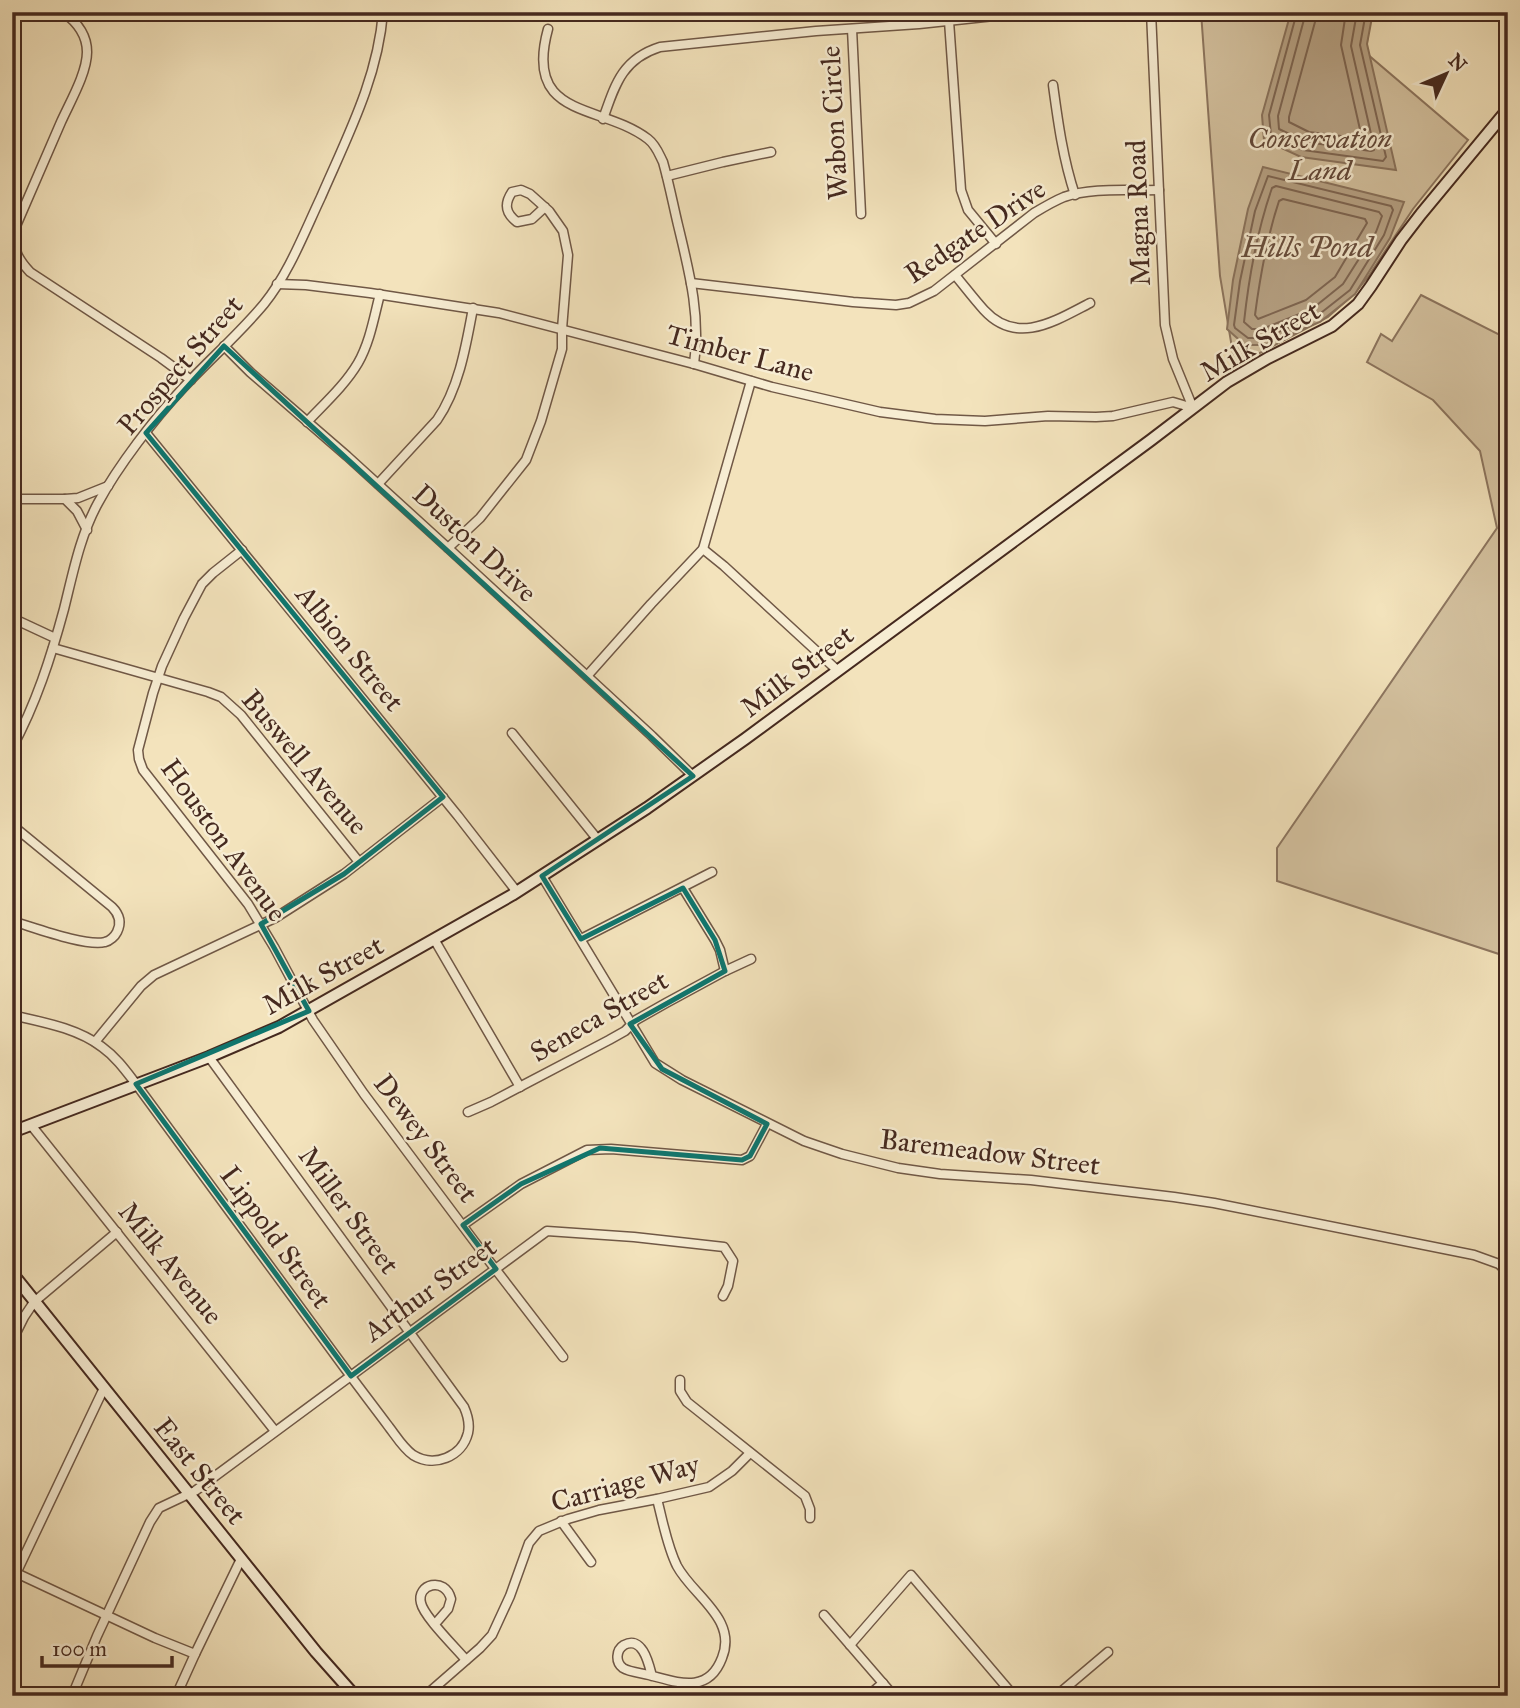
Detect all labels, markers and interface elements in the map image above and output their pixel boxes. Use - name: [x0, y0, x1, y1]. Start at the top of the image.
- north arrow: [1412, 38, 1482, 108]
- street label: Wabon Circle: [812, 45, 856, 201]
- text: N: [1444, 49, 1472, 76]
- park label: Conservation Land: [1248, 121, 1392, 188]
- street label: Magna Road: [1118, 139, 1158, 287]
- street label: Redgate Drive: [898, 171, 1052, 291]
- water label: Hills Pond: [1240, 229, 1375, 265]
- street label: Prospect Street: [110, 288, 250, 442]
- street label: Milk Street: [1194, 293, 1326, 389]
- street label: Timber Lane: [662, 317, 818, 389]
- street label: Duston Drive: [406, 477, 544, 609]
- street label: Albion Street: [288, 577, 412, 718]
- street label: Milk Street: [733, 617, 861, 725]
- street label: Buswell Avenue: [234, 682, 376, 842]
- street label: Houston Avenue: [153, 752, 295, 928]
- street label: Milk Street: [256, 927, 390, 1022]
- street label: Seneca Street: [524, 962, 674, 1070]
- street label: Dewey Street: [366, 1067, 486, 1209]
- street label: Baremeadow Street: [878, 1121, 1102, 1183]
- street label: Miller Street: [291, 1139, 407, 1281]
- street label: Lippold Street: [213, 1159, 340, 1315]
- street label: Milk Avenue: [111, 1195, 231, 1331]
- street label: Arthur Street: [356, 1229, 503, 1350]
- street label: East Street: [146, 1410, 254, 1532]
- street label: Carriage Way: [547, 1446, 704, 1520]
- scale bar: [42, 1624, 172, 1668]
- text: 100 m: [52, 1636, 107, 1662]

